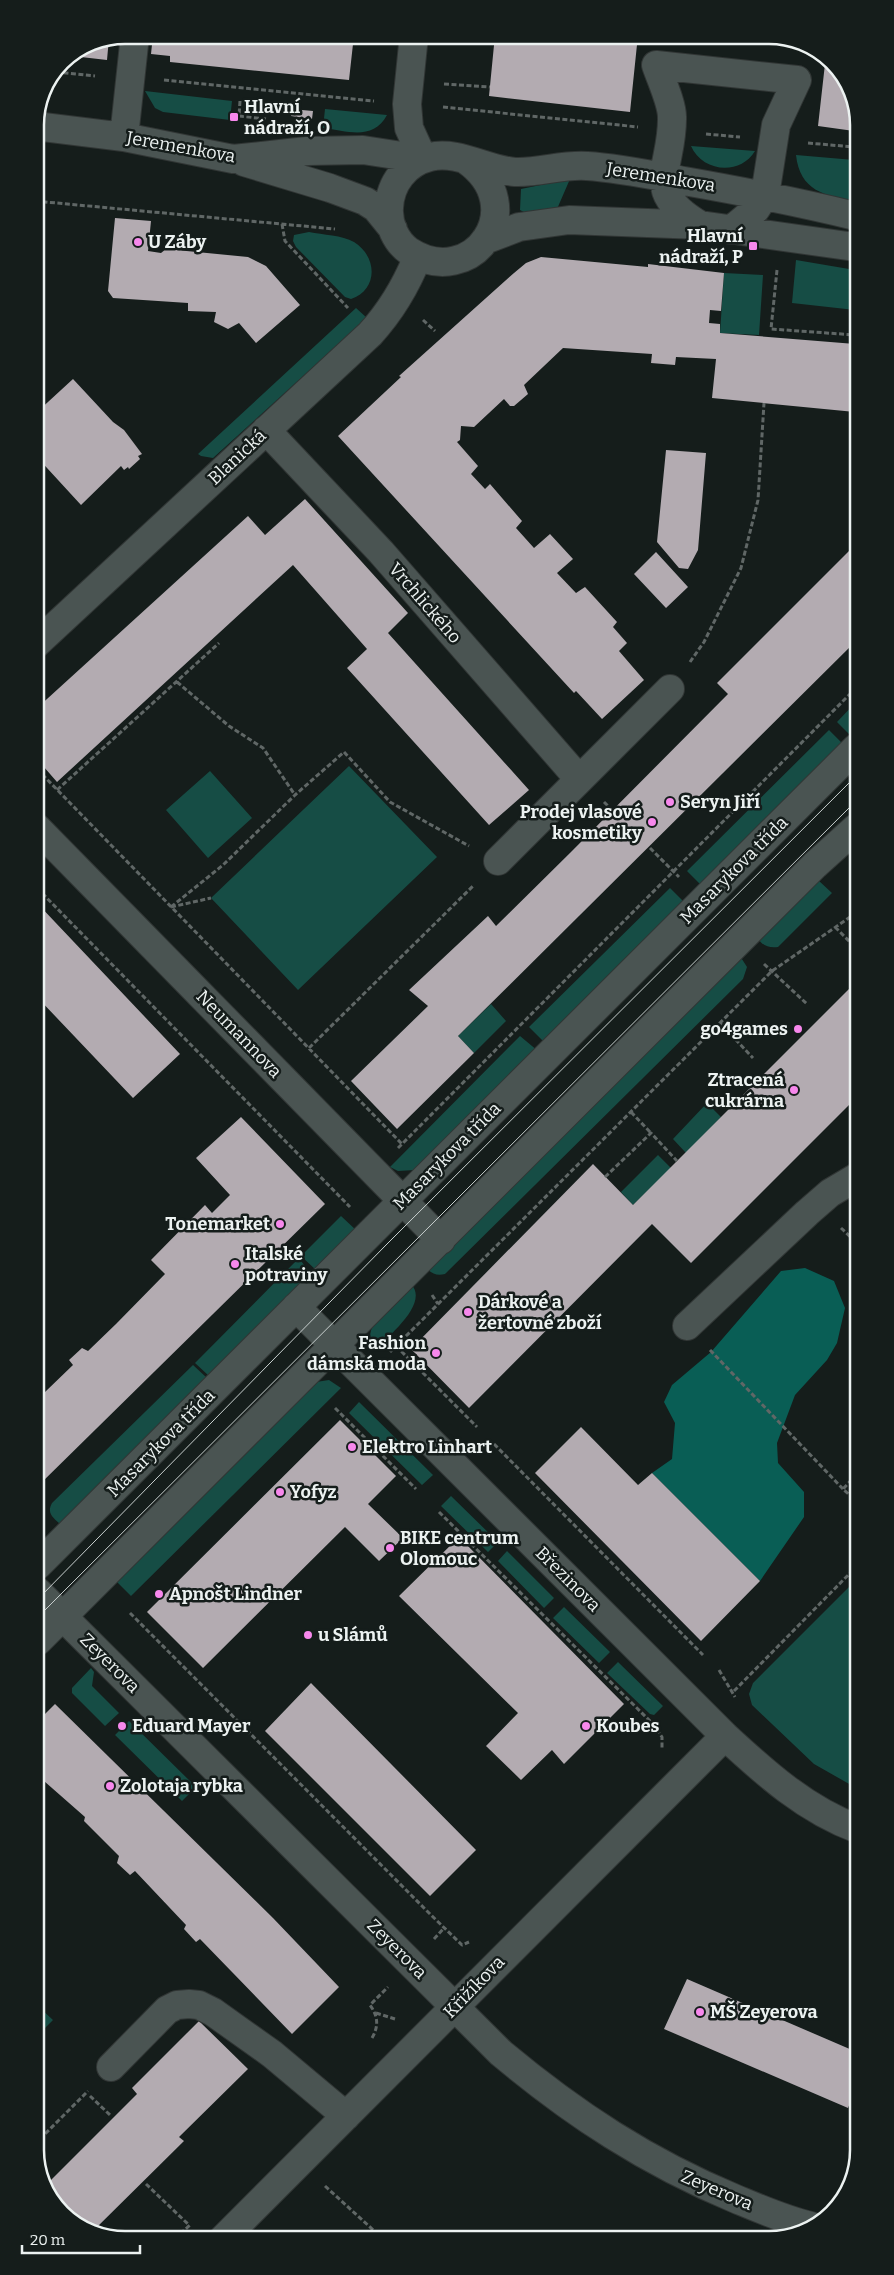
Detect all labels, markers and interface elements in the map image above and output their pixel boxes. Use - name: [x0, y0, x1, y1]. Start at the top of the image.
- place label: Hlavní nádraží, O: [244, 96, 330, 139]
- marker: Hlavní nádraží, O: [228, 111, 240, 123]
- street label: Jeremenkova: [124, 126, 237, 167]
- street label: Jeremenkova: [604, 157, 717, 196]
- place label: Hlavní nádraží, P: [659, 225, 743, 268]
- place label: U Záby: [148, 231, 207, 253]
- marker: U Záby: [132, 236, 144, 248]
- marker: Hlavní nádraží, P: [747, 240, 759, 252]
- street label: Blanická: [203, 425, 271, 489]
- street label: Vrchlického: [384, 558, 466, 648]
- place label: Seryn Jiří: [680, 791, 760, 813]
- marker: Seryn Jiří: [664, 796, 676, 808]
- place label: Prodej vlasové kosmetiky: [520, 801, 643, 844]
- street label: Masarykova třída: [675, 811, 793, 929]
- marker: Prodej vlasové kosmetiky: [646, 816, 658, 828]
- street label: Neumannova: [192, 985, 287, 1083]
- place label: go4games: [701, 1018, 788, 1040]
- marker: go4games: [792, 1023, 804, 1035]
- place label: Ztracená cukrárna: [705, 1069, 784, 1112]
- marker: Ztracená cukrárna: [788, 1084, 800, 1096]
- street label: Masarykova třída: [388, 1097, 506, 1215]
- place label: Tonemarket: [165, 1213, 270, 1235]
- marker: Tonemarket: [274, 1218, 286, 1230]
- place label: Italské potraviny: [245, 1243, 329, 1286]
- marker: Italské potraviny: [229, 1258, 241, 1270]
- place label: Dárkové a žertovné zboží: [478, 1291, 602, 1334]
- marker: Dárkové a žertovné zboží: [462, 1306, 474, 1318]
- place label: Fashion dámská moda: [307, 1332, 426, 1375]
- marker: Fashion dámská moda: [430, 1347, 442, 1359]
- street label: Masarykova třída: [102, 1384, 220, 1502]
- place label: Elektro Linhart: [362, 1436, 492, 1458]
- marker: Elektro Linhart: [346, 1441, 358, 1453]
- place label: Yofyz: [290, 1481, 337, 1503]
- marker: Yofyz: [274, 1486, 286, 1498]
- place label: BIKE centrum Olomouc: [400, 1527, 519, 1570]
- marker: BIKE centrum Olomouc: [384, 1542, 396, 1554]
- street label: Březinova: [531, 1542, 605, 1616]
- place label: Apnošt Lindner: [169, 1583, 303, 1605]
- marker: Apnošt Lindner: [153, 1588, 165, 1600]
- place label: u Slámů: [318, 1624, 388, 1646]
- street label: Zeyerova: [75, 1628, 145, 1698]
- marker: u Slámů: [302, 1629, 314, 1641]
- place label: Eduard Mayer: [132, 1715, 251, 1737]
- place label: Koubes: [596, 1715, 660, 1737]
- marker: Eduard Mayer: [116, 1720, 128, 1732]
- marker: Koubes: [580, 1720, 592, 1732]
- place label: Zolotaja rybka: [120, 1775, 243, 1797]
- marker: Zolotaja rybka: [104, 1780, 116, 1792]
- street label: Zeyerova: [362, 1914, 432, 1984]
- street label: Křižíkova: [439, 1951, 509, 2023]
- place label: MŠ Zeyerova: [710, 2000, 818, 2023]
- marker: MŠ Zeyerova: [694, 2006, 706, 2018]
- street label: Zeyerova: [678, 2165, 756, 2215]
- scale bar: [22, 2222, 140, 2254]
- text: 20 m: [30, 2231, 66, 2249]

